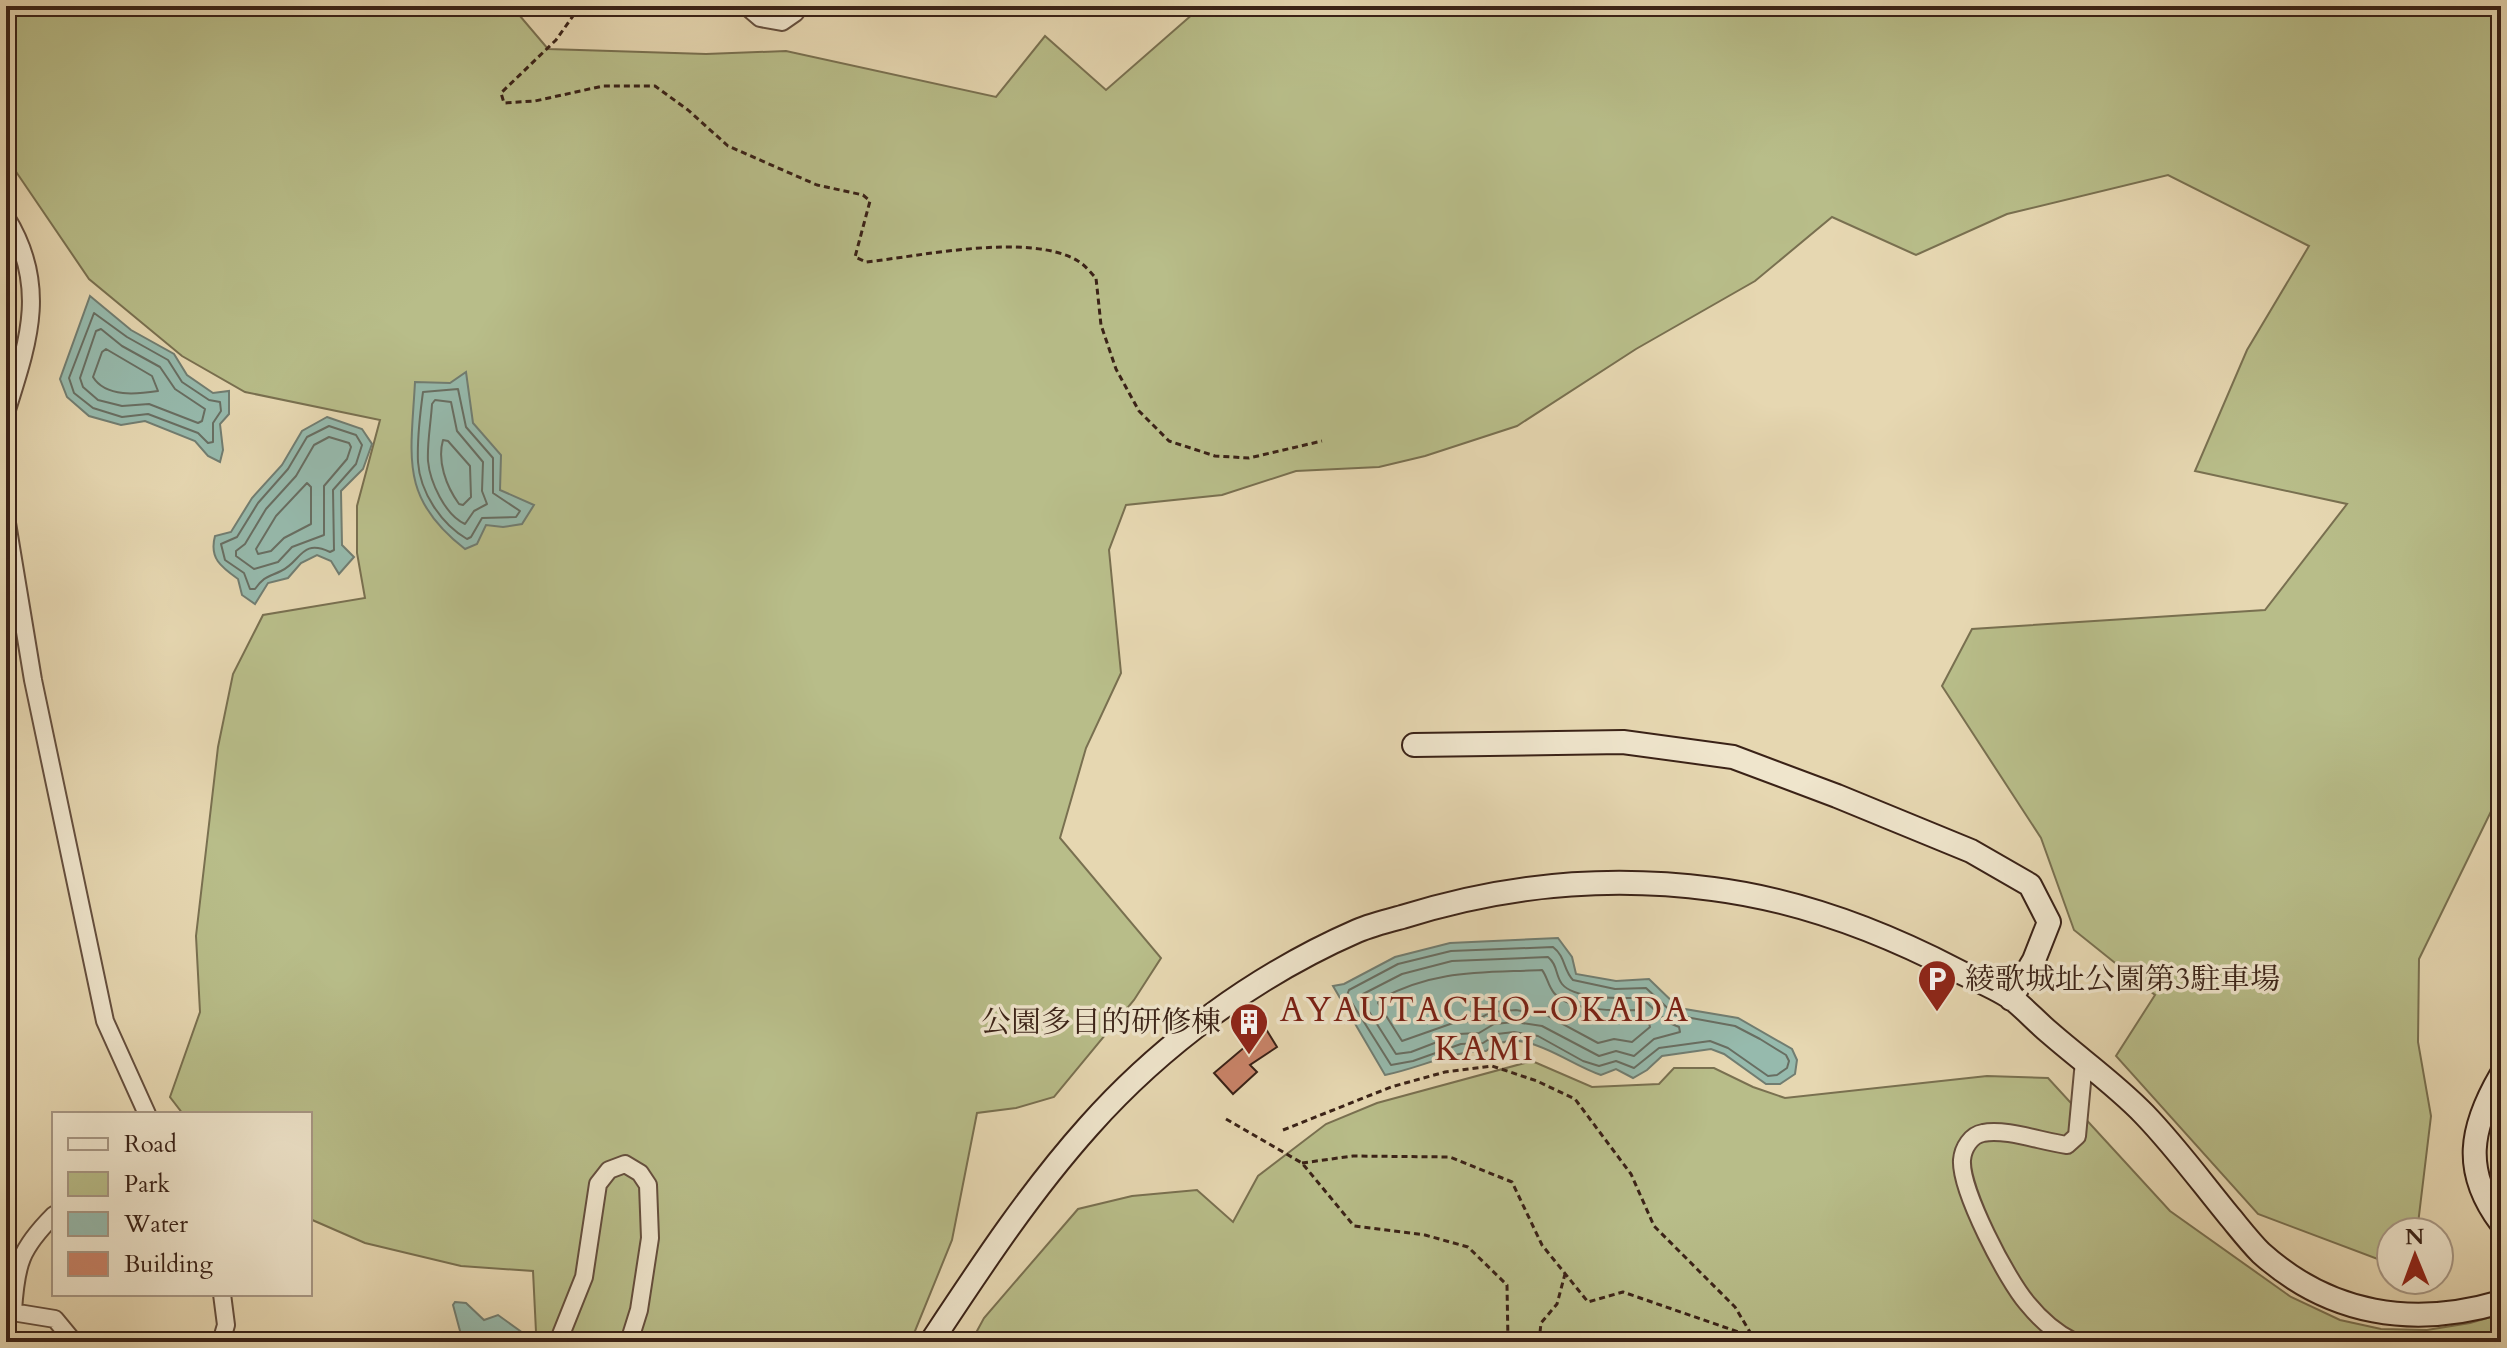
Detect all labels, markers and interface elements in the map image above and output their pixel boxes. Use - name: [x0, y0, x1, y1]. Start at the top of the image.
- parking icon: 綾歌城址公園第3駐車場: [1916, 958, 1958, 1013]
- place label: 綾歌城址公園第3駐車場: [1965, 959, 2280, 1000]
- district label: AYAUTACHO-OKADA KAMI: [1280, 987, 1690, 1072]
- building icon: 公園多目的研修棟: [1228, 1001, 1270, 1056]
- place label: 公園多目的研修棟: [981, 1002, 1221, 1043]
- legend: [52, 1112, 312, 1296]
- text: Road: [124, 1128, 177, 1161]
- text: Park: [124, 1168, 170, 1201]
- text: Water: [123, 1208, 188, 1241]
- north arrow: [2375, 1216, 2455, 1296]
- text: N: [2405, 1222, 2424, 1252]
- text: Building: [124, 1248, 214, 1281]

